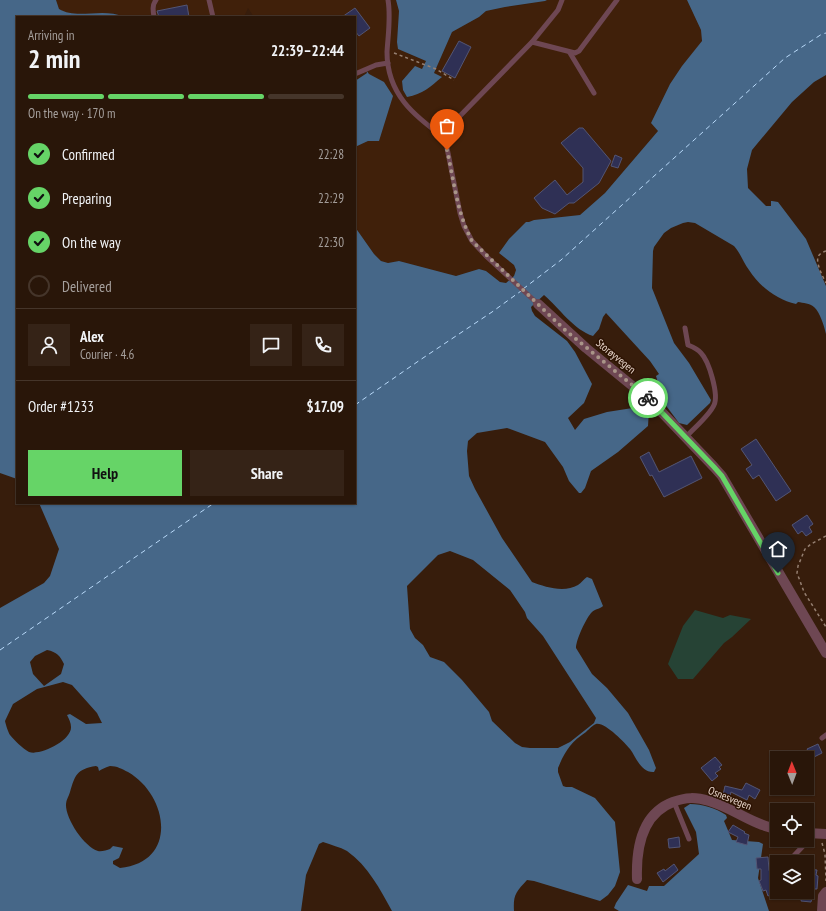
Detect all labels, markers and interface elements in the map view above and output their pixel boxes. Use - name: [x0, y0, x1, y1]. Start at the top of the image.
- text: Arriving in: [28, 27, 75, 44]
- text: 22:39–22:44: [271, 41, 344, 60]
- text: 2 min: [28, 42, 81, 75]
- text: On the way · 170 m: [28, 105, 115, 122]
- pin: [430, 109, 464, 150]
- icon: bag: [436, 115, 458, 137]
- icon: check: [28, 143, 50, 165]
- text: Confirmed: [62, 145, 115, 164]
- text: 22:28: [318, 146, 344, 163]
- icon: check: [28, 187, 50, 209]
- text: Preparing: [62, 189, 112, 208]
- text: 22:29: [318, 190, 344, 207]
- icon: check: [28, 231, 50, 253]
- text: On the way: [62, 233, 121, 252]
- text: 22:30: [318, 234, 344, 251]
- text: Delivered: [62, 277, 112, 296]
- button: person: [28, 324, 70, 366]
- button: chat: [250, 324, 292, 366]
- button: phone: [302, 324, 344, 366]
- text: Alex: [80, 327, 104, 346]
- street label: Storøyvegen: [593, 336, 639, 376]
- text: Courier · 4.6: [80, 346, 134, 363]
- courier: [628, 378, 668, 418]
- icon: bike: [637, 387, 659, 409]
- text: Order #1233: [28, 397, 94, 416]
- text: $17.09: [306, 397, 344, 416]
- button: Help: [28, 450, 182, 496]
- button: Share: [190, 450, 344, 496]
- pin: [761, 532, 795, 573]
- icon: home: [767, 538, 789, 560]
- north arrow: [770, 751, 814, 795]
- map controls: [770, 751, 814, 899]
- street label: Osnesvegen: [706, 783, 754, 813]
- button: locate: [770, 803, 814, 847]
- button: layers: [770, 855, 814, 899]

